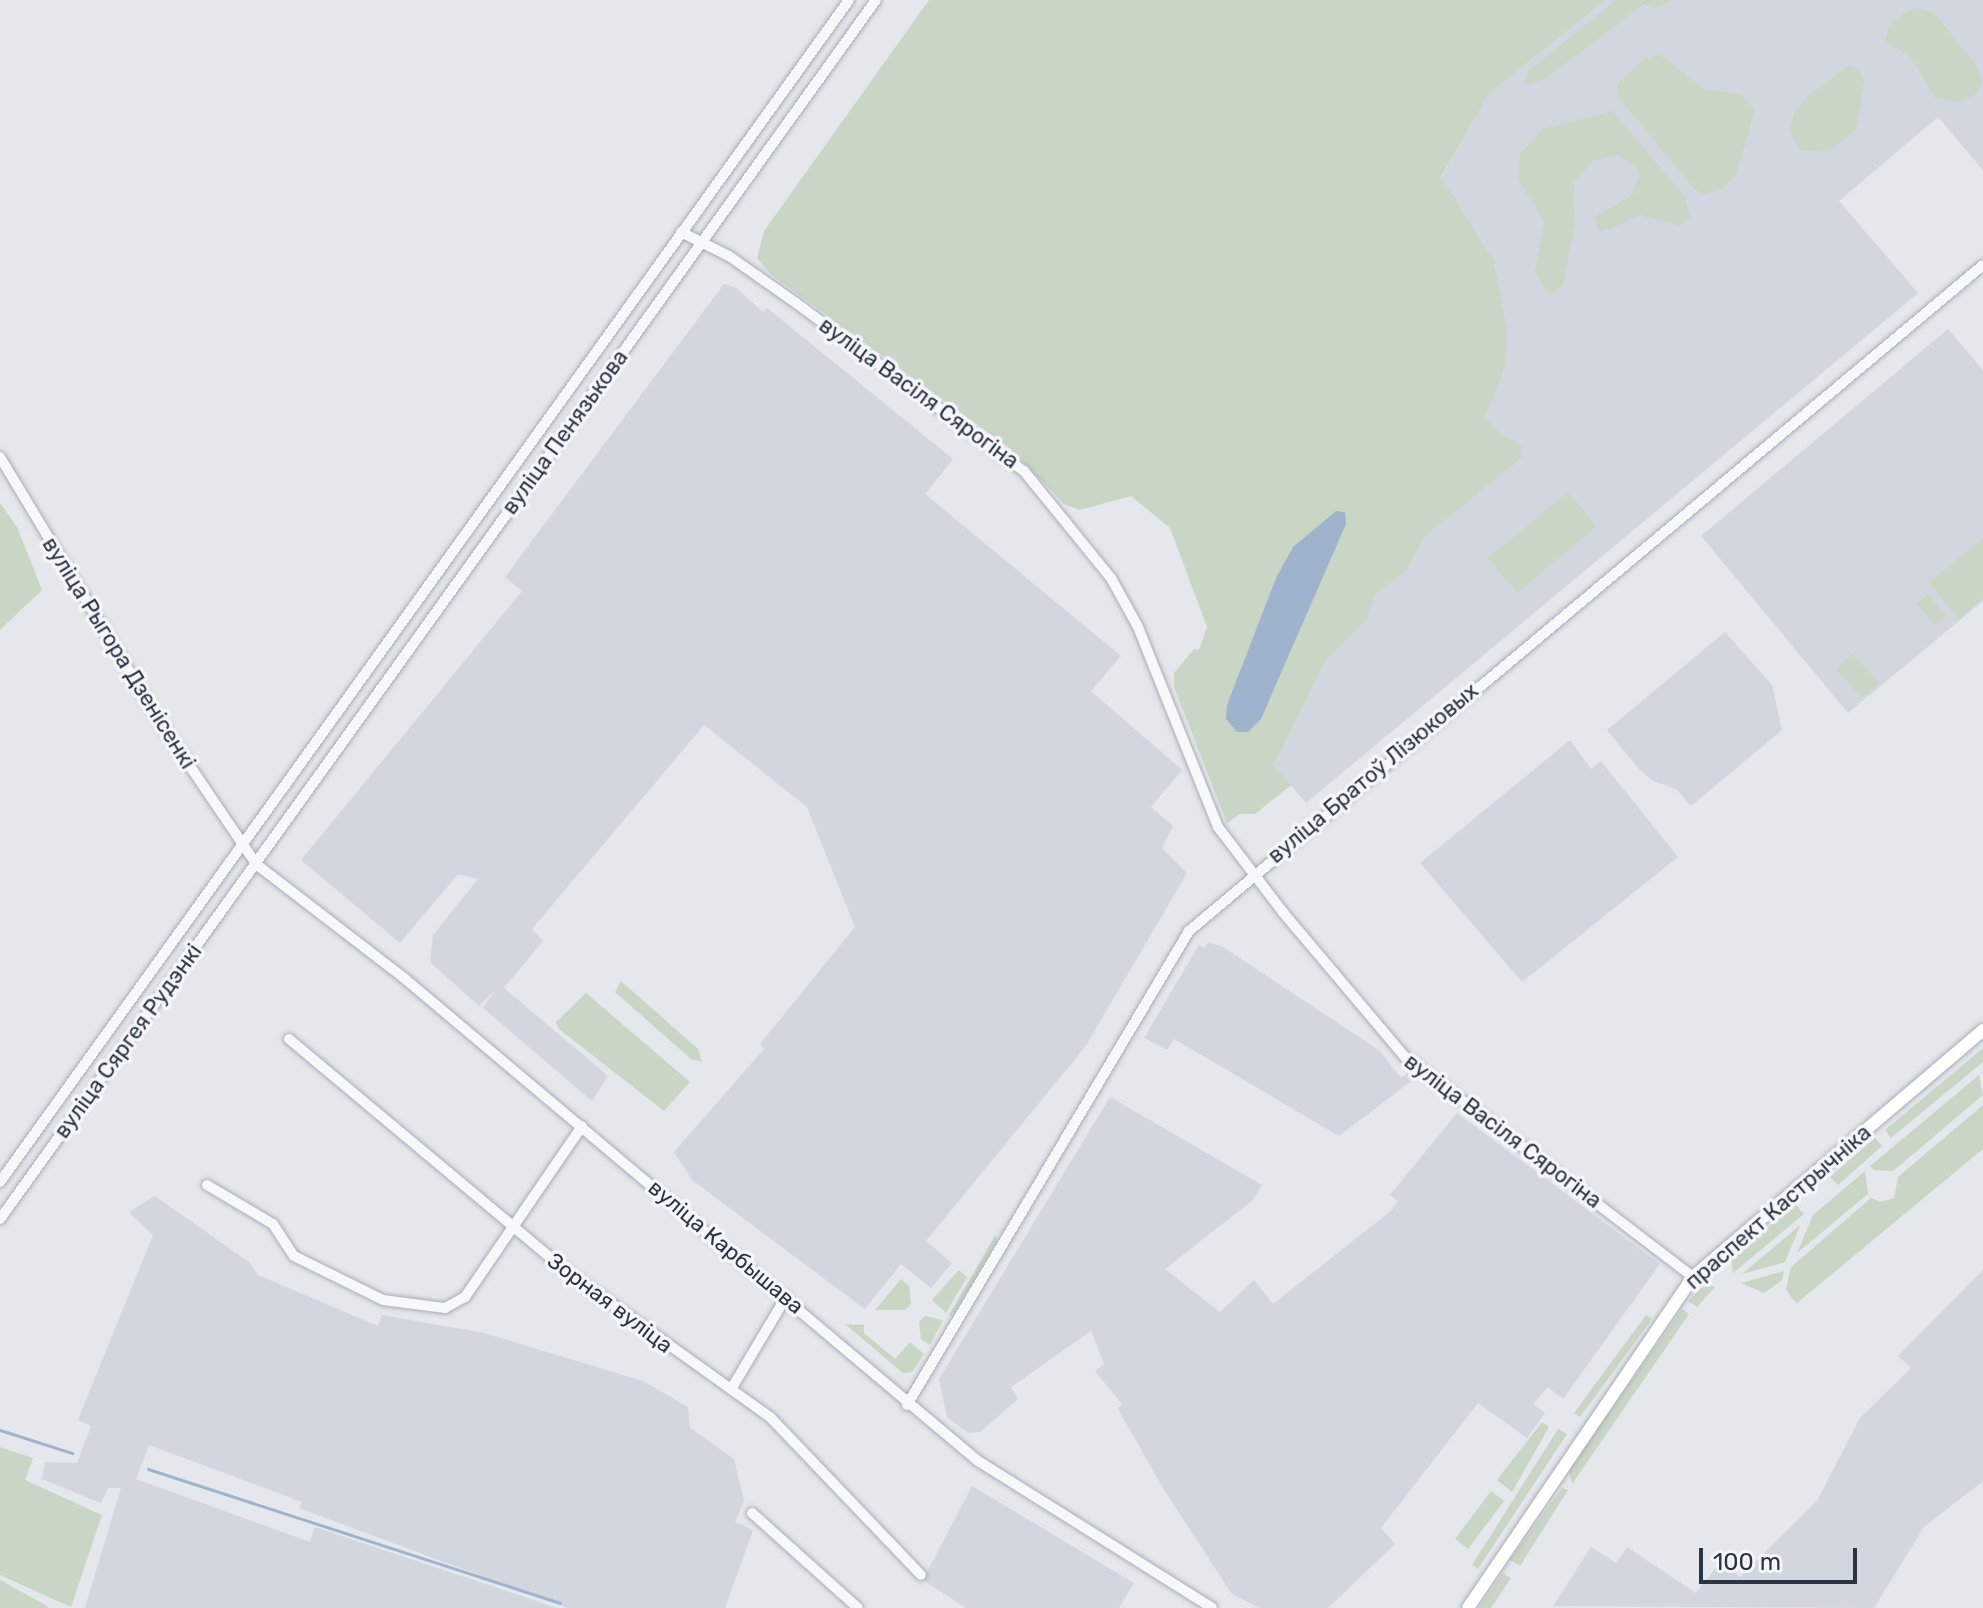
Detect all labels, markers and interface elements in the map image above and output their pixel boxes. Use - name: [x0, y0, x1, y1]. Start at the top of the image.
- street label: вуліца Васіля Сярогіна: [814, 312, 1024, 474]
- street label: вуліца Пенязькова: [496, 345, 634, 519]
- street label: вуліца Рыгора Дзенісенкі: [37, 532, 201, 774]
- street label: вуліца Братоў Лізюковых: [1262, 677, 1484, 869]
- street label: вуліца Сяргея Рудэнкі: [49, 939, 207, 1143]
- street label: вуліца Васіля Сярогіна: [1399, 1048, 1607, 1214]
- street label: праспект Кастрычніка: [1680, 1119, 1876, 1295]
- street label: вуліца Карбышава: [643, 1174, 809, 1320]
- street label: Зорная вуліца: [542, 1247, 678, 1359]
- scale bar: [1703, 1532, 1861, 1582]
- text: 100 m: [1713, 1548, 1781, 1576]

